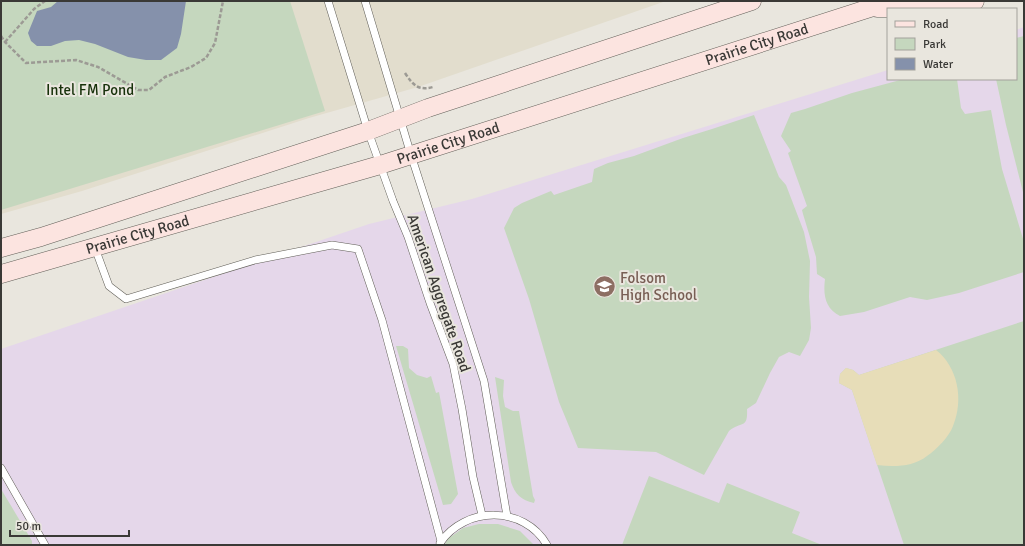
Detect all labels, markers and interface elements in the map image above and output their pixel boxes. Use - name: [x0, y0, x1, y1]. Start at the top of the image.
- legend: [887, 8, 1017, 80]
- text: Road: [923, 17, 949, 32]
- street label: Prairie City Road: [703, 19, 810, 69]
- text: Park: [923, 37, 946, 52]
- text: Water: [923, 57, 954, 72]
- park label: Intel FM Pond: [46, 81, 134, 99]
- street label: Prairie City Road: [395, 118, 502, 168]
- street label: Prairie City Road: [84, 211, 191, 258]
- street label: American Aggregate Road: [404, 212, 474, 374]
- place label: Folsom High School: [620, 269, 697, 304]
- school or university icon: Folsom High School: [591, 274, 617, 300]
- scale bar: [10, 512, 129, 538]
- text: 50 m: [16, 519, 41, 534]

